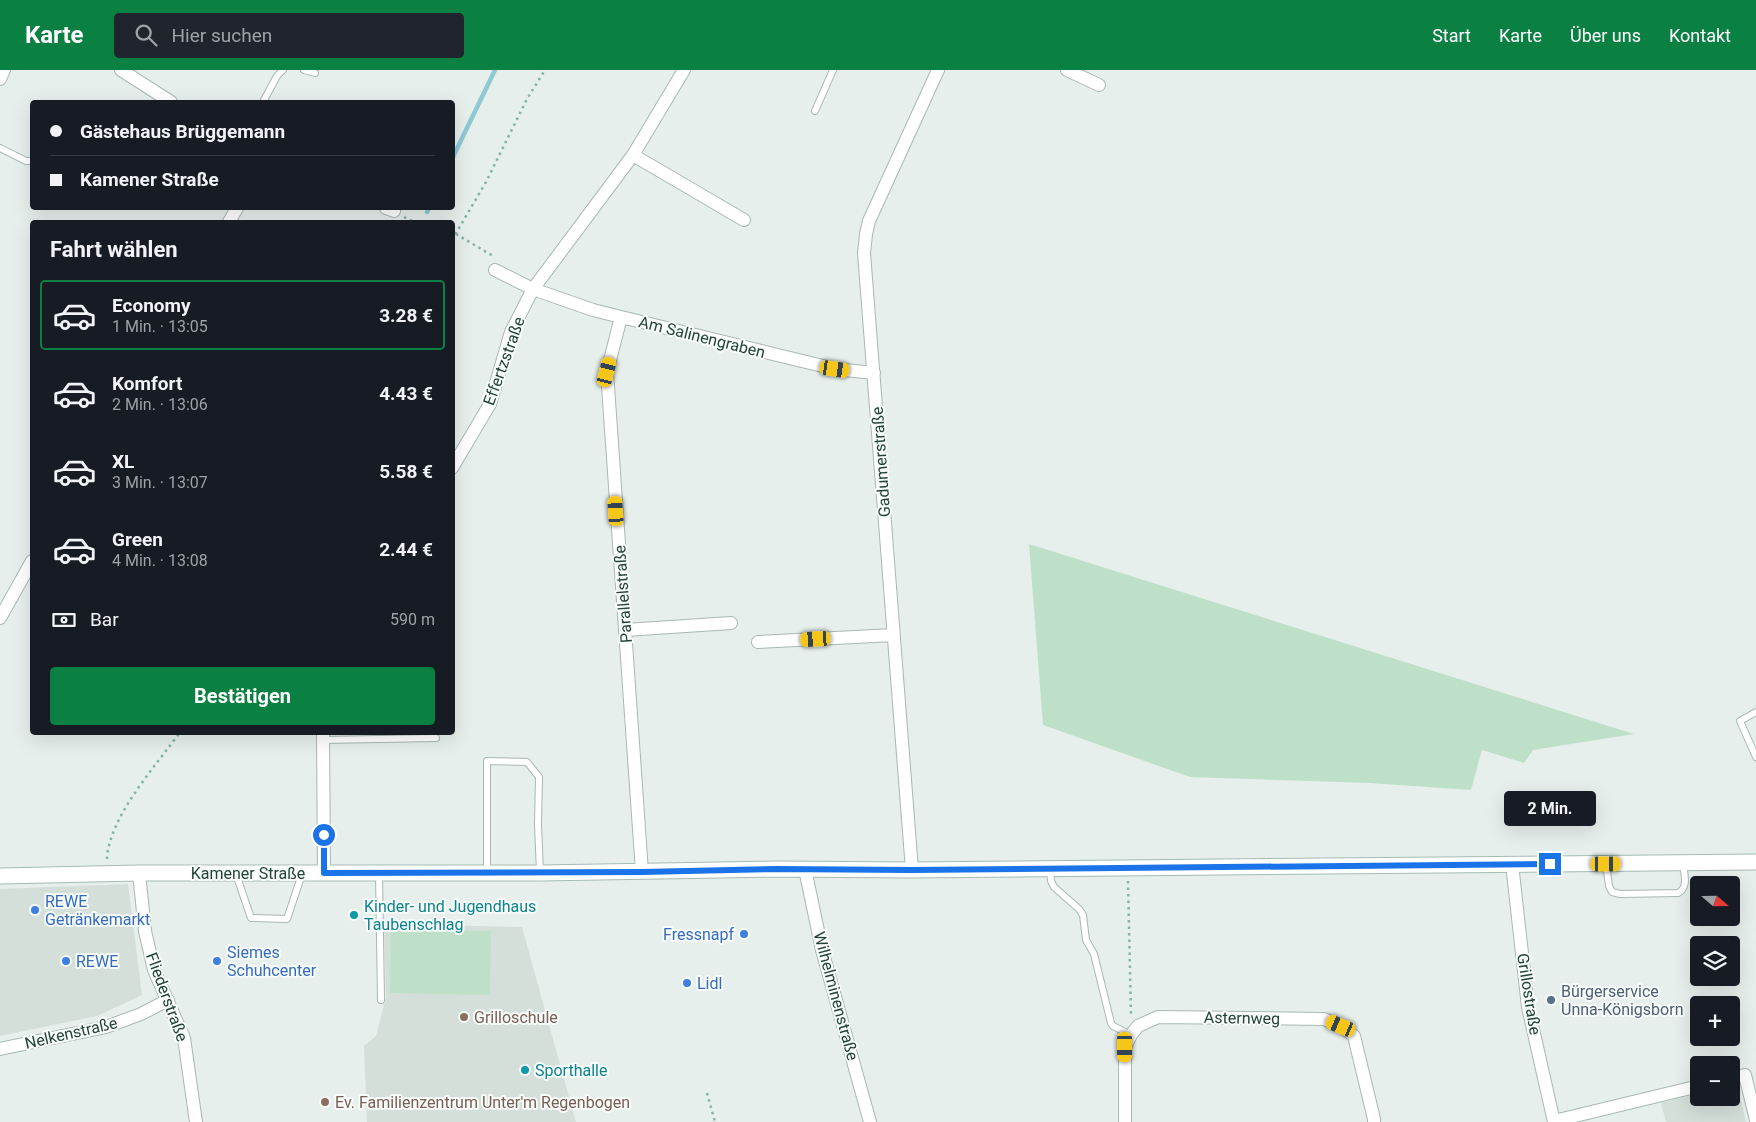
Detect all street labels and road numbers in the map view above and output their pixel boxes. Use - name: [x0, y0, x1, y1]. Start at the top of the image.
- street label: Am Salinengraben: [637, 312, 767, 362]
- street label: Effertzstraße: [479, 314, 529, 408]
- street label: Gadumerstraße: [868, 406, 894, 518]
- street label: Parallelstraße: [610, 544, 636, 644]
- street label: Kamener Straße: [191, 864, 305, 883]
- street label: Wilhelminenstraße: [810, 930, 862, 1062]
- street label: Fliederstraße: [142, 950, 192, 1044]
- street label: Grillostraße: [1513, 952, 1545, 1036]
- street label: Asternweg: [1204, 1008, 1280, 1028]
- street label: Nelkenstraße: [23, 1013, 119, 1053]

